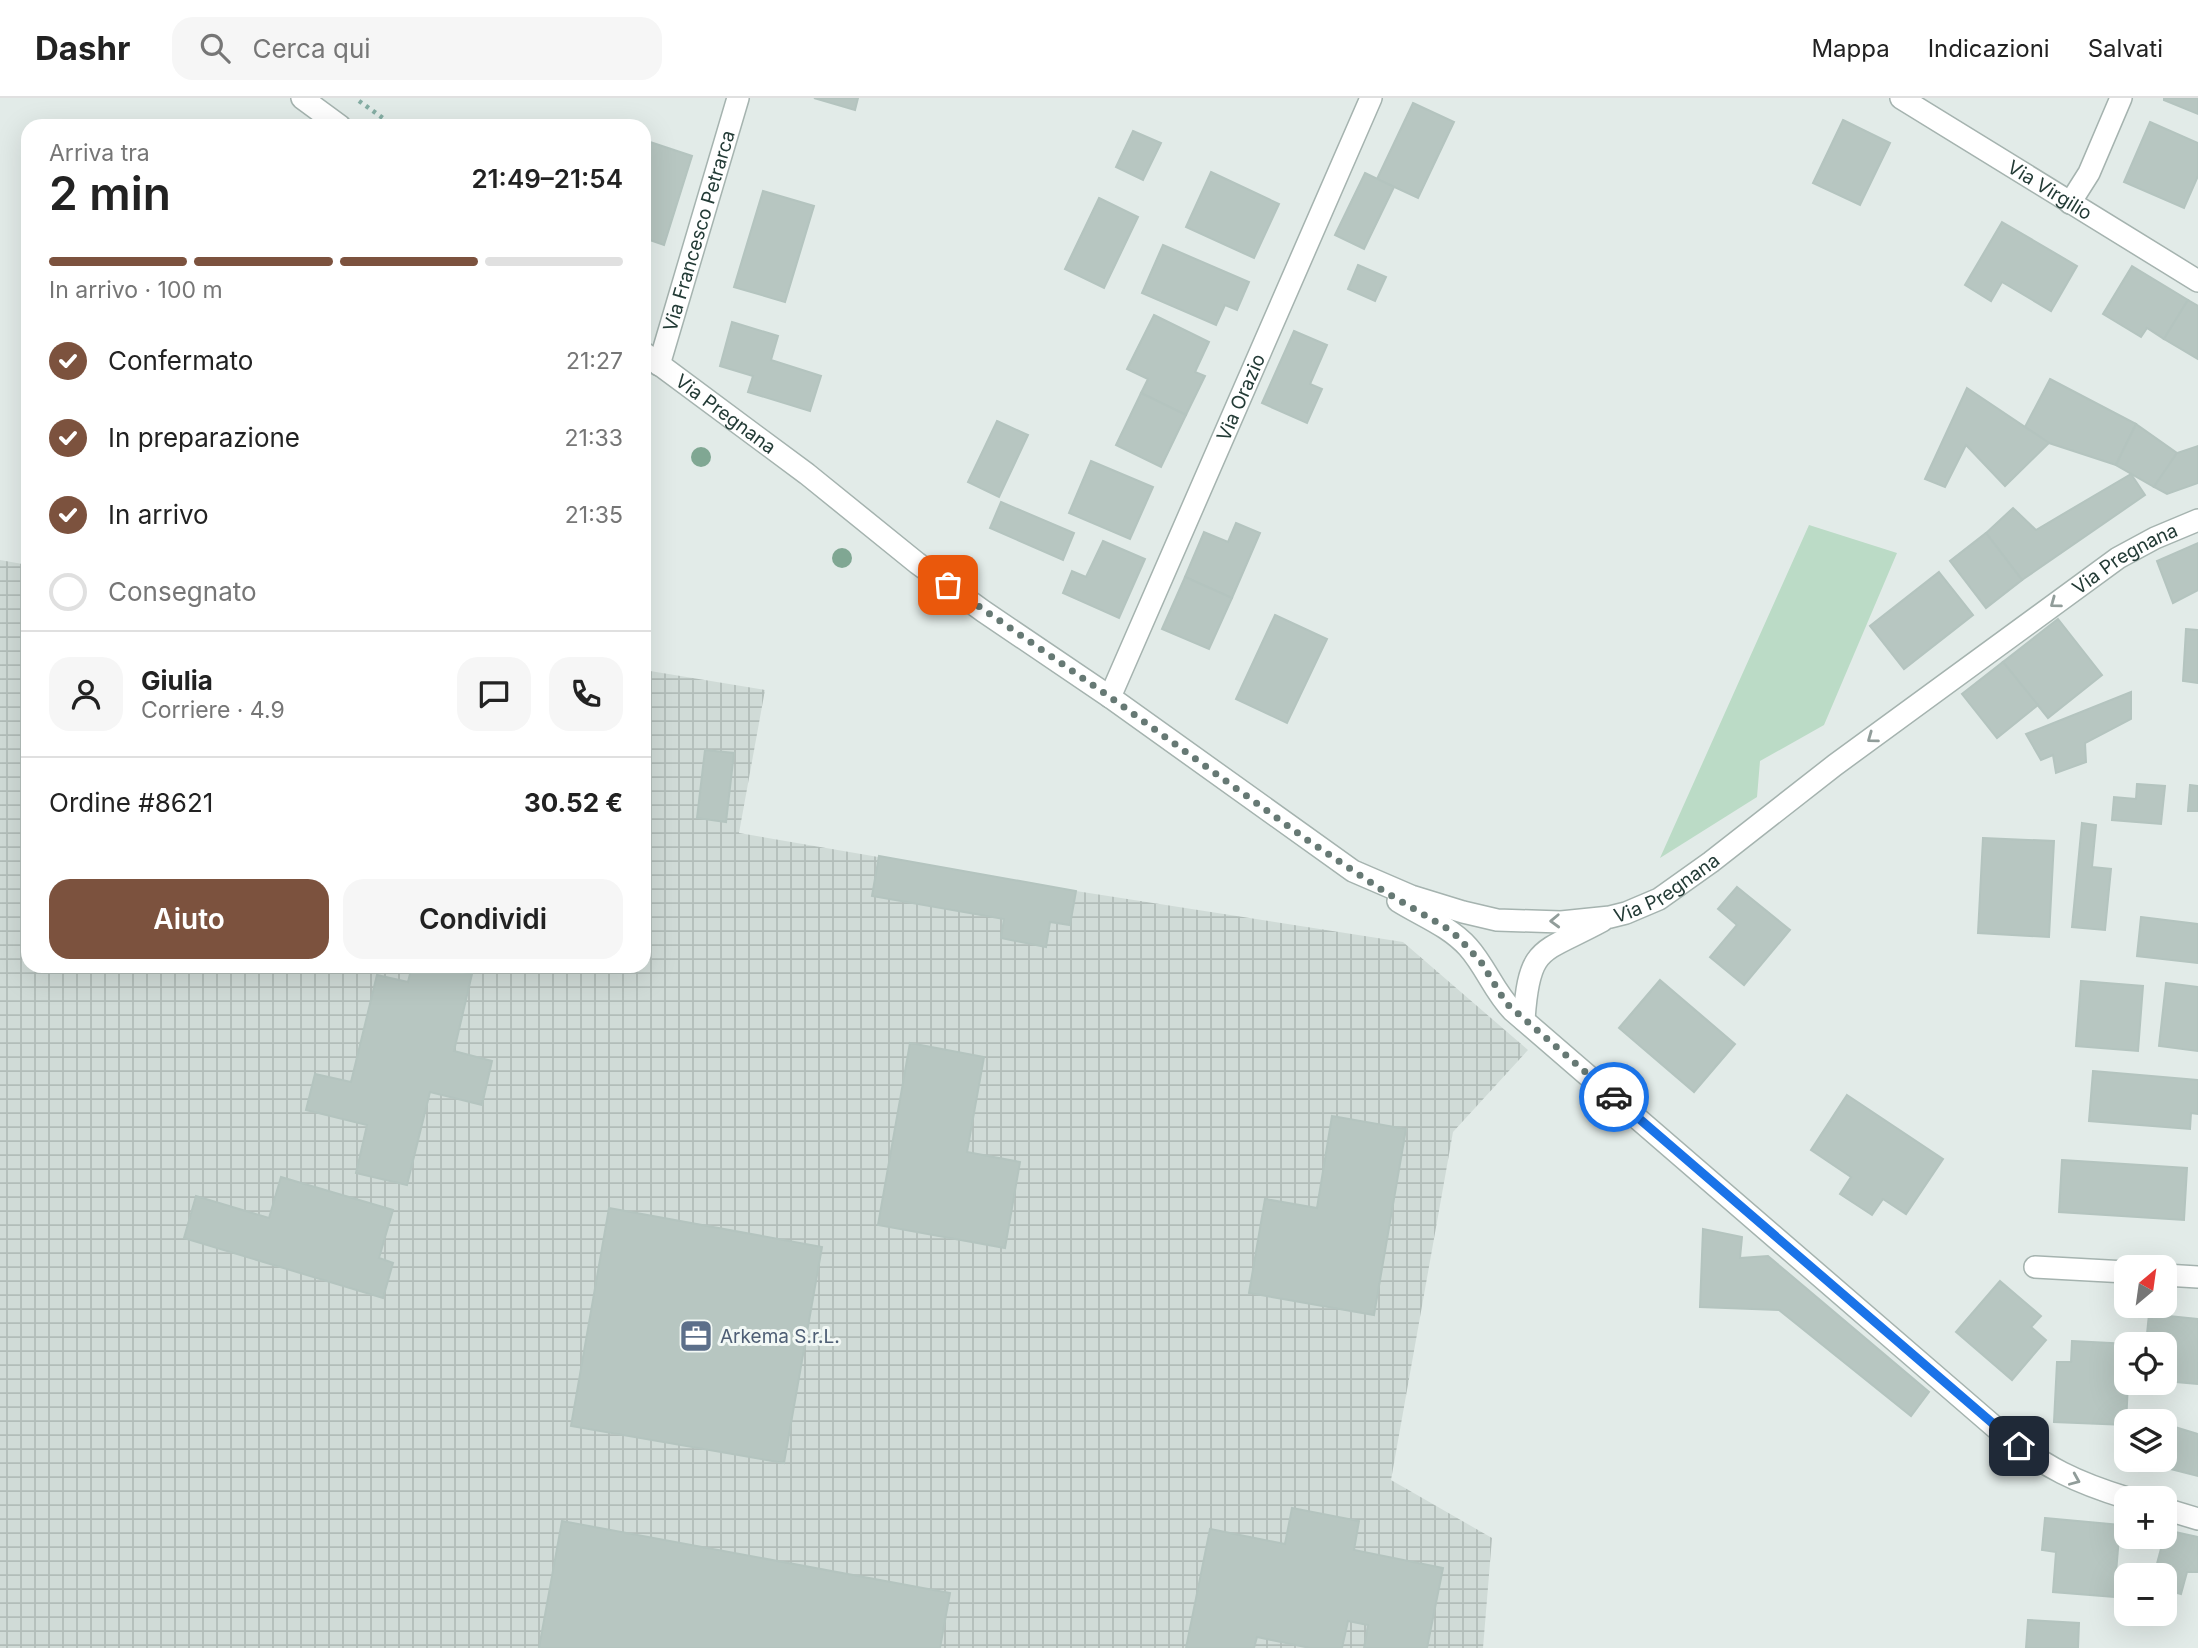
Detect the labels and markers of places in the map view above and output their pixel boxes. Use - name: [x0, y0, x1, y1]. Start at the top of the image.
- pin: [918, 555, 978, 615]
- office icon: Arkema S.r.L.: [677, 1317, 715, 1355]
- place label: Arkema S.r.L.: [720, 1325, 840, 1348]
- pin: [1989, 1416, 2049, 1476]

